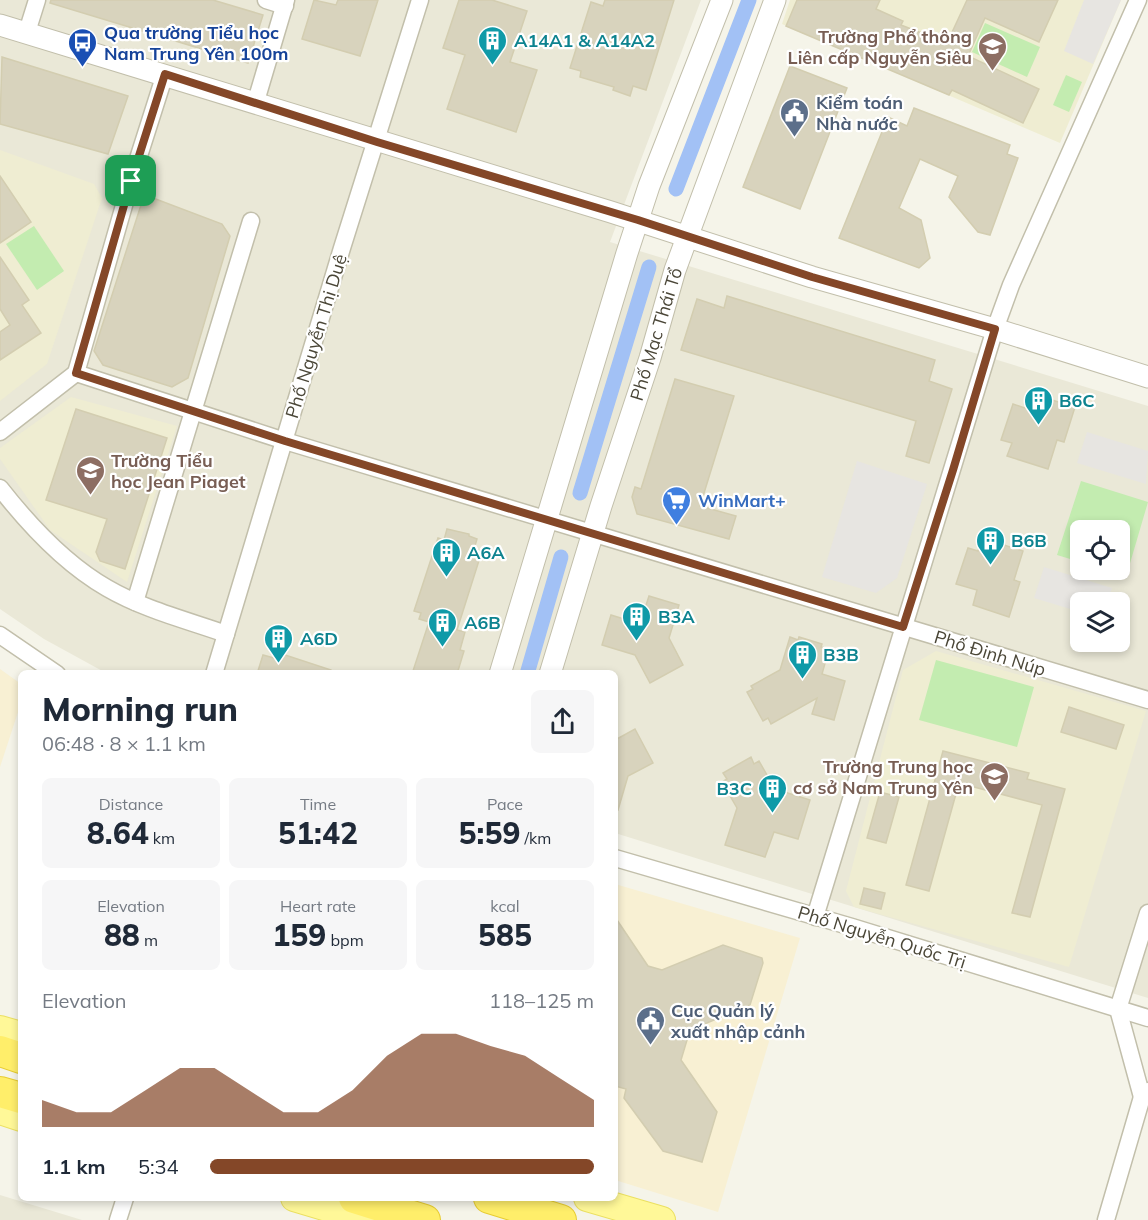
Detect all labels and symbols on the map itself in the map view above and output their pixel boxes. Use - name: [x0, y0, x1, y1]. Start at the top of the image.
- place label: Qua trường Tiểu học Nam Trung Yên 100m: [104, 21, 288, 65]
- building icon: A14A1 & A14A2: [477, 24, 509, 66]
- place label: Trường Phổ thông Liên cấp Nguyễn Siêu: [788, 25, 972, 69]
- bus stop icon: Qua trường Tiểu học Nam Trung Yên 100m: [67, 26, 99, 68]
- place label: A14A1 & A14A2: [514, 29, 655, 52]
- school or university icon: Trường Phổ thông Liên cấp Nguyễn Siêu: [977, 30, 1009, 72]
- place label: Kiểm toán Nhà nước: [816, 91, 903, 135]
- public building icon: Kiểm toán Nhà nước: [779, 96, 811, 138]
- pin: [105, 155, 156, 206]
- street label: Phố Nguyễn Thị Duệ: [280, 251, 352, 421]
- street label: Phố Mạc Thái Tổ: [625, 265, 687, 403]
- building icon: B6C: [1022, 384, 1054, 426]
- place label: B6C: [1059, 389, 1095, 412]
- place label: Trường Tiểu học Jean Piaget: [111, 449, 246, 493]
- school or university icon: Trường Tiểu học Jean Piaget: [74, 454, 106, 496]
- supermarket icon: WinMart+: [661, 484, 693, 526]
- place label: WinMart+: [698, 489, 786, 512]
- building icon: B6B: [974, 524, 1006, 566]
- place label: B6B: [1011, 529, 1047, 552]
- building icon: A6A: [430, 536, 462, 578]
- place label: A6A: [467, 541, 505, 564]
- building icon: B3A: [621, 600, 653, 642]
- place label: B3A: [658, 605, 695, 628]
- building icon: A6B: [427, 606, 459, 648]
- place label: A6B: [464, 611, 501, 634]
- building icon: A6D: [263, 622, 295, 664]
- street label: Phố Đinh Núp: [931, 625, 1049, 681]
- place label: A6D: [300, 627, 338, 650]
- building icon: B3B: [786, 638, 818, 680]
- place label: B3B: [823, 643, 859, 666]
- place label: Trường Trung học cơ sở Nam Trung Yên: [793, 755, 973, 799]
- school or university icon: Trường Trung học cơ sở Nam Trung Yên: [978, 760, 1010, 802]
- building icon: B3C: [757, 772, 789, 814]
- place label: B3C: [716, 777, 752, 800]
- street label: Phố Nguyễn Quốc Trị: [795, 900, 969, 974]
- place label: Cục Quản lý xuất nhập cảnh: [670, 999, 805, 1043]
- public building icon: Cục Quản lý xuất nhập cảnh: [634, 1004, 666, 1046]

